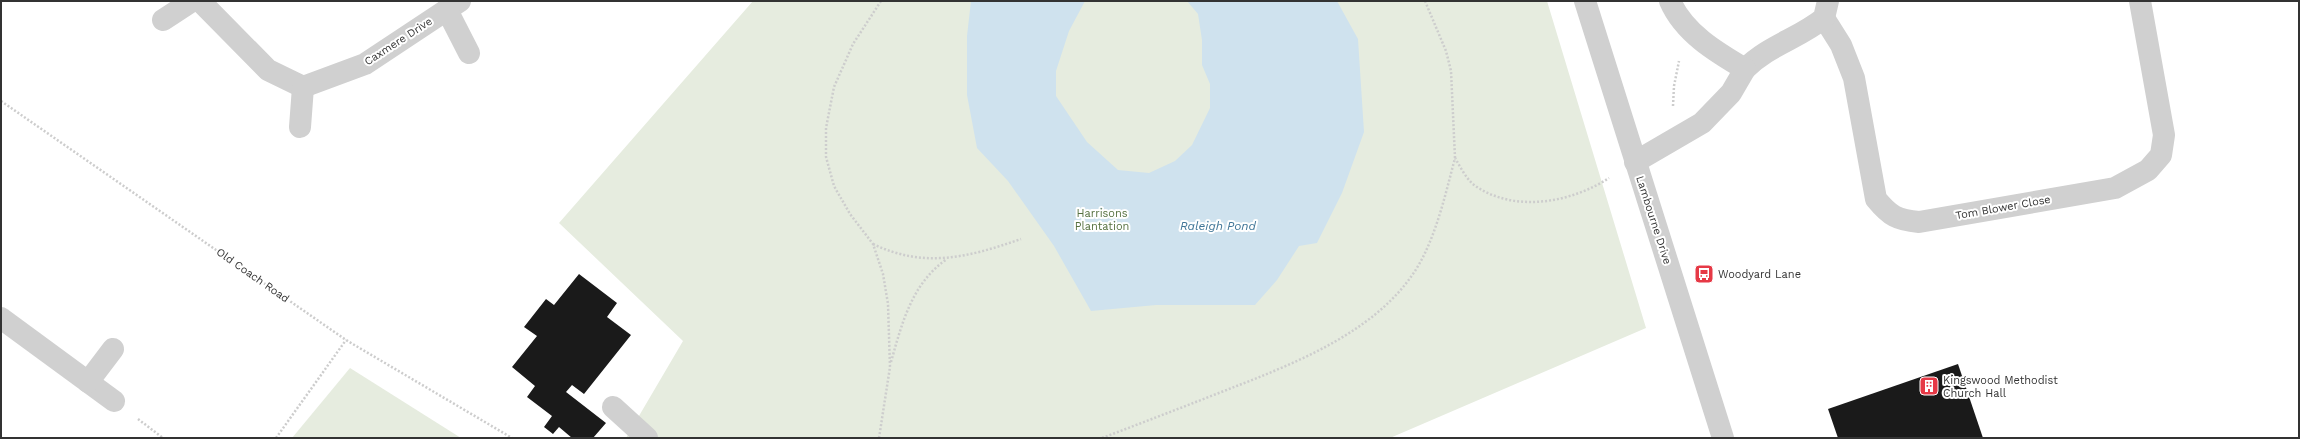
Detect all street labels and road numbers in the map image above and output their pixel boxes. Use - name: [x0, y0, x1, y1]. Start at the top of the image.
- street label: Caxmere Drive: [362, 15, 435, 68]
- street label: Lambourne Drive: [1633, 174, 1674, 266]
- street label: Tom Blower Close: [1955, 193, 2052, 222]
- street label: Old Coach Road: [214, 245, 292, 305]

